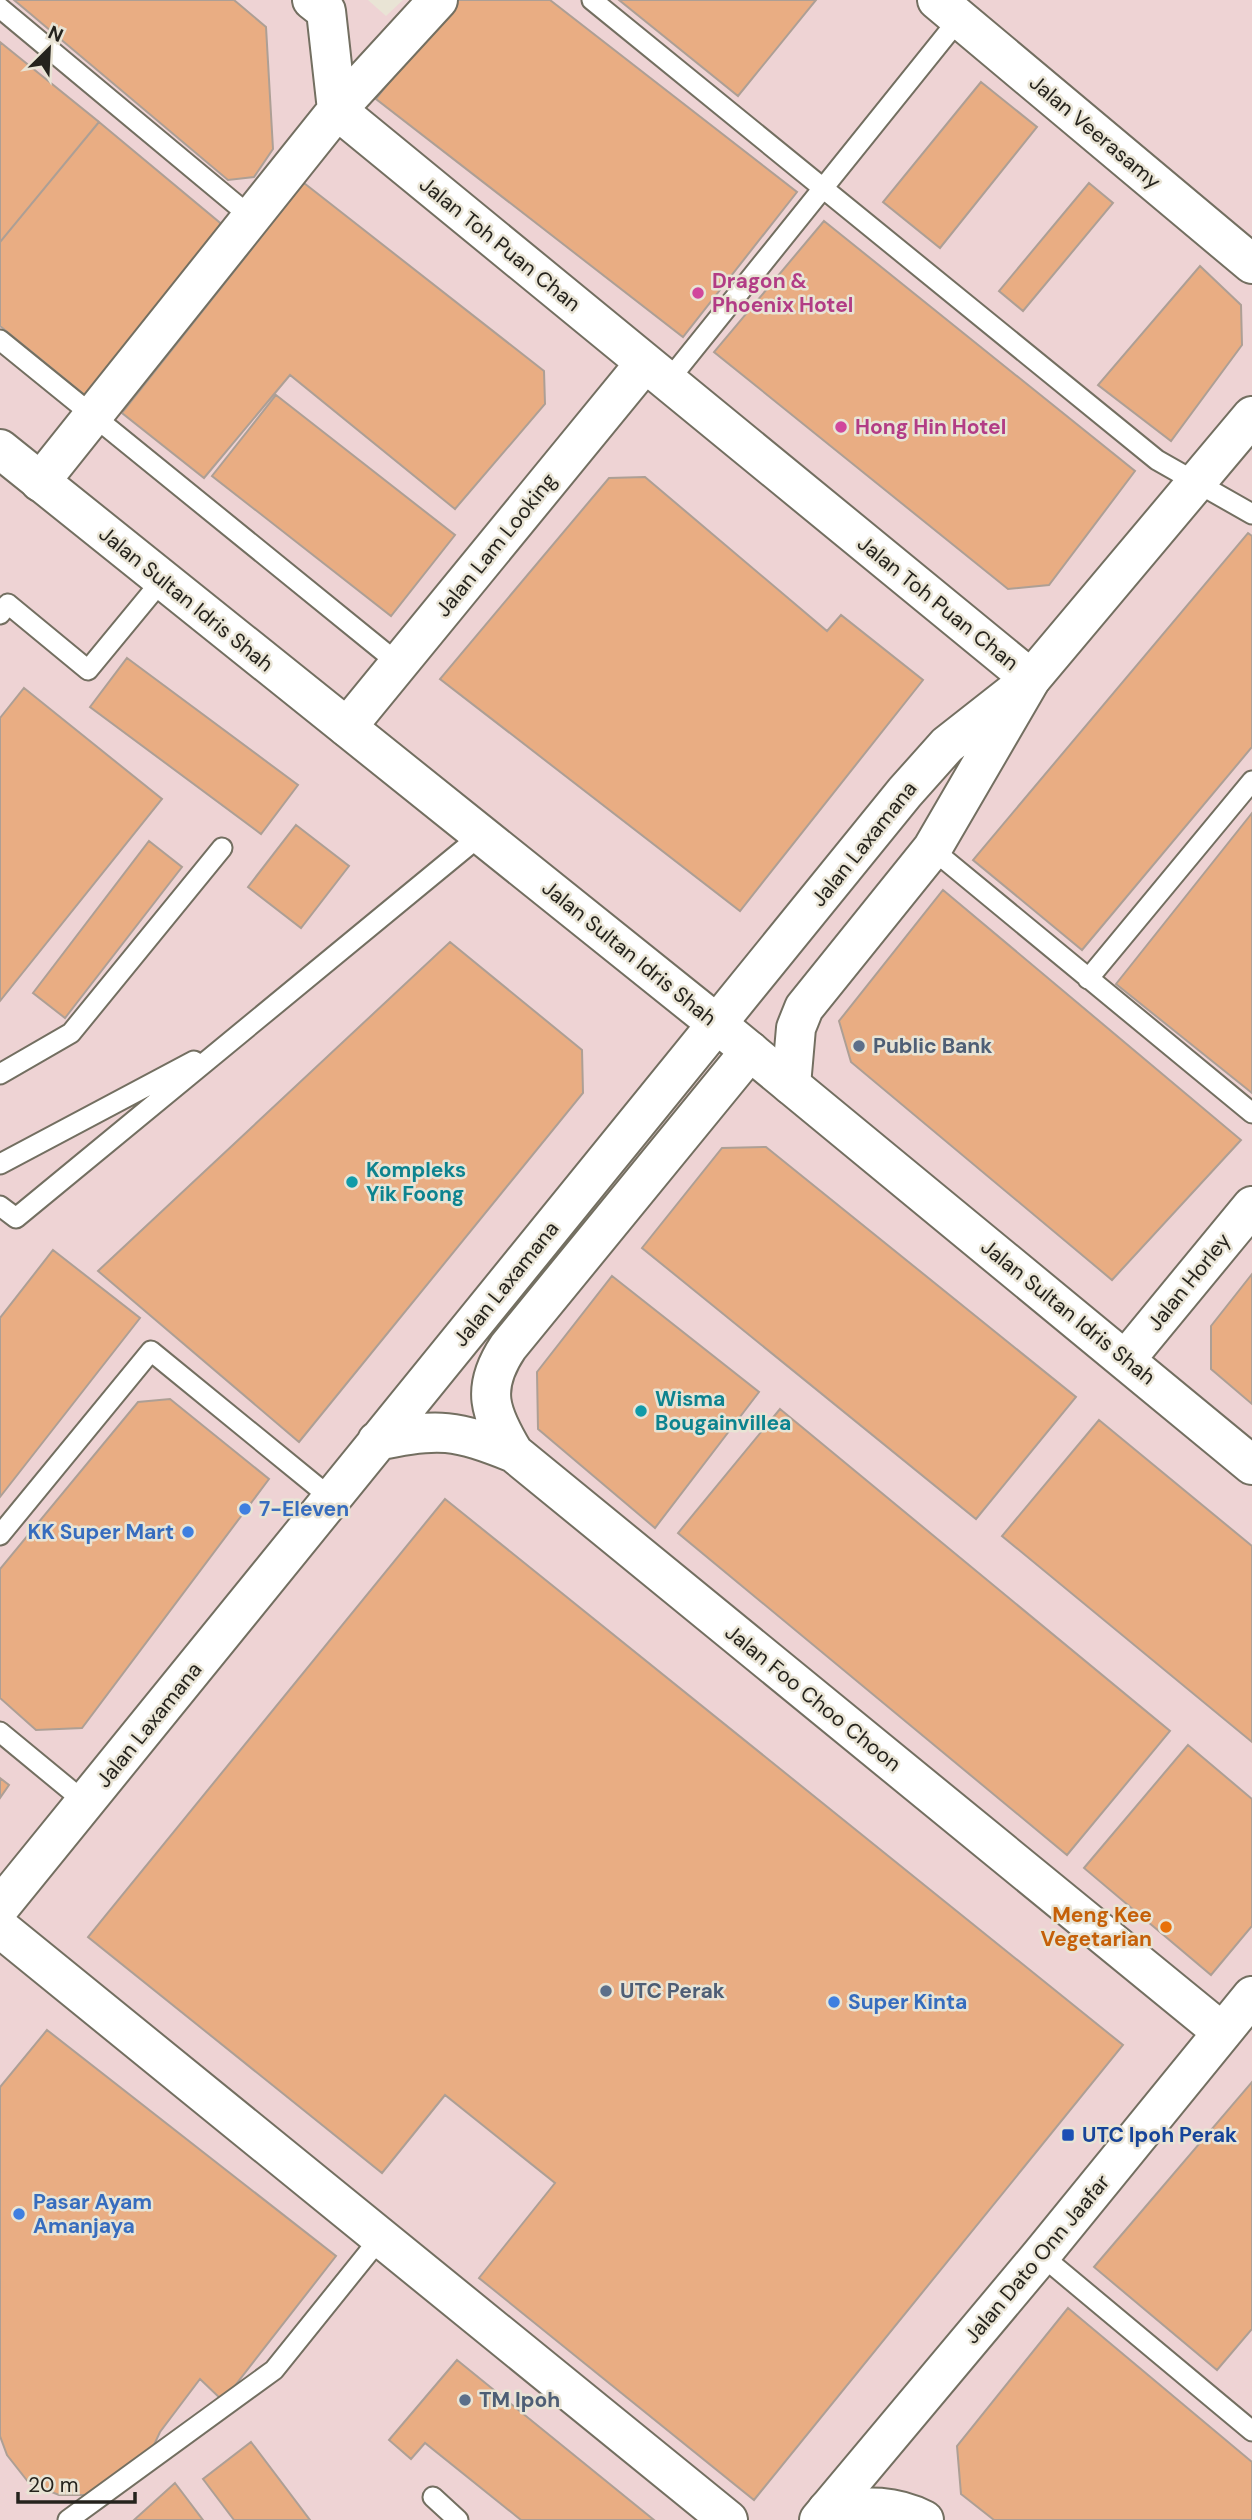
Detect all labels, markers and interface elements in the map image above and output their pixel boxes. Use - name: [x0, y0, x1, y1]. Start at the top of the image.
- north arrow: [14, 14, 84, 84]
- text: N: [44, 20, 67, 48]
- street label: Jalan Veerasamy: [1023, 69, 1167, 195]
- street label: Jalan Toh Puan Chan: [414, 170, 586, 318]
- place label: Dragon & Phoenix Hotel: [712, 267, 853, 319]
- marker: Dragon & Phoenix Hotel: [690, 285, 706, 301]
- place label: Hong Hin Hotel: [855, 413, 1006, 441]
- marker: Hong Hin Hotel: [833, 419, 849, 435]
- street label: Jalan Lam Looking: [429, 467, 563, 623]
- street label: Jalan Sultan Idris Shah: [93, 520, 279, 678]
- street label: Jalan Toh Puan Chan: [852, 529, 1024, 677]
- street label: Jalan Laxamana: [805, 776, 923, 912]
- street label: Jalan Sultan Idris Shah: [536, 874, 722, 1032]
- place label: Public Bank: [873, 1032, 992, 1060]
- marker: Public Bank: [851, 1038, 867, 1054]
- place label: Kompleks Yik Foong: [366, 1156, 466, 1208]
- marker: Kompleks Yik Foong: [344, 1174, 360, 1190]
- street label: Jalan Laxamana: [447, 1216, 565, 1352]
- street label: Jalan Horley: [1141, 1227, 1237, 1337]
- street label: Jalan Sultan Idris Shah: [975, 1233, 1161, 1391]
- place label: Wisma Bougainvillea: [655, 1385, 791, 1437]
- marker: Wisma Bougainvillea: [633, 1403, 649, 1419]
- place label: 7-Eleven: [259, 1495, 349, 1523]
- marker: 7-Eleven: [237, 1501, 253, 1517]
- place label: KK Super Mart: [28, 1518, 174, 1546]
- marker: KK Super Mart: [180, 1524, 196, 1540]
- street label: Jalan Foo Choo Choon: [719, 1618, 907, 1778]
- street label: Jalan Laxamana: [90, 1657, 208, 1793]
- place label: Meng Kee Vegetarian: [1040, 1901, 1152, 1953]
- marker: Meng Kee Vegetarian: [1158, 1919, 1174, 1935]
- place label: UTC Perak: [620, 1977, 725, 2005]
- marker: UTC Perak: [598, 1983, 614, 1999]
- place label: Super Kinta: [848, 1988, 967, 2016]
- marker: Super Kinta: [826, 1994, 842, 2010]
- place label: UTC Ipoh Perak: [1082, 2121, 1237, 2149]
- marker: UTC Ipoh Perak: [1060, 2127, 1076, 2143]
- street label: Jalan Dato Onn Jaafar: [958, 2168, 1116, 2349]
- place label: Pasar Ayam Amanjaya: [33, 2188, 152, 2240]
- marker: Pasar Ayam Amanjaya: [11, 2206, 27, 2222]
- place label: TM Ipoh: [479, 2386, 560, 2414]
- marker: TM Ipoh: [457, 2392, 473, 2408]
- scale bar: [18, 2460, 135, 2504]
- text: 20 m: [28, 2471, 79, 2499]

